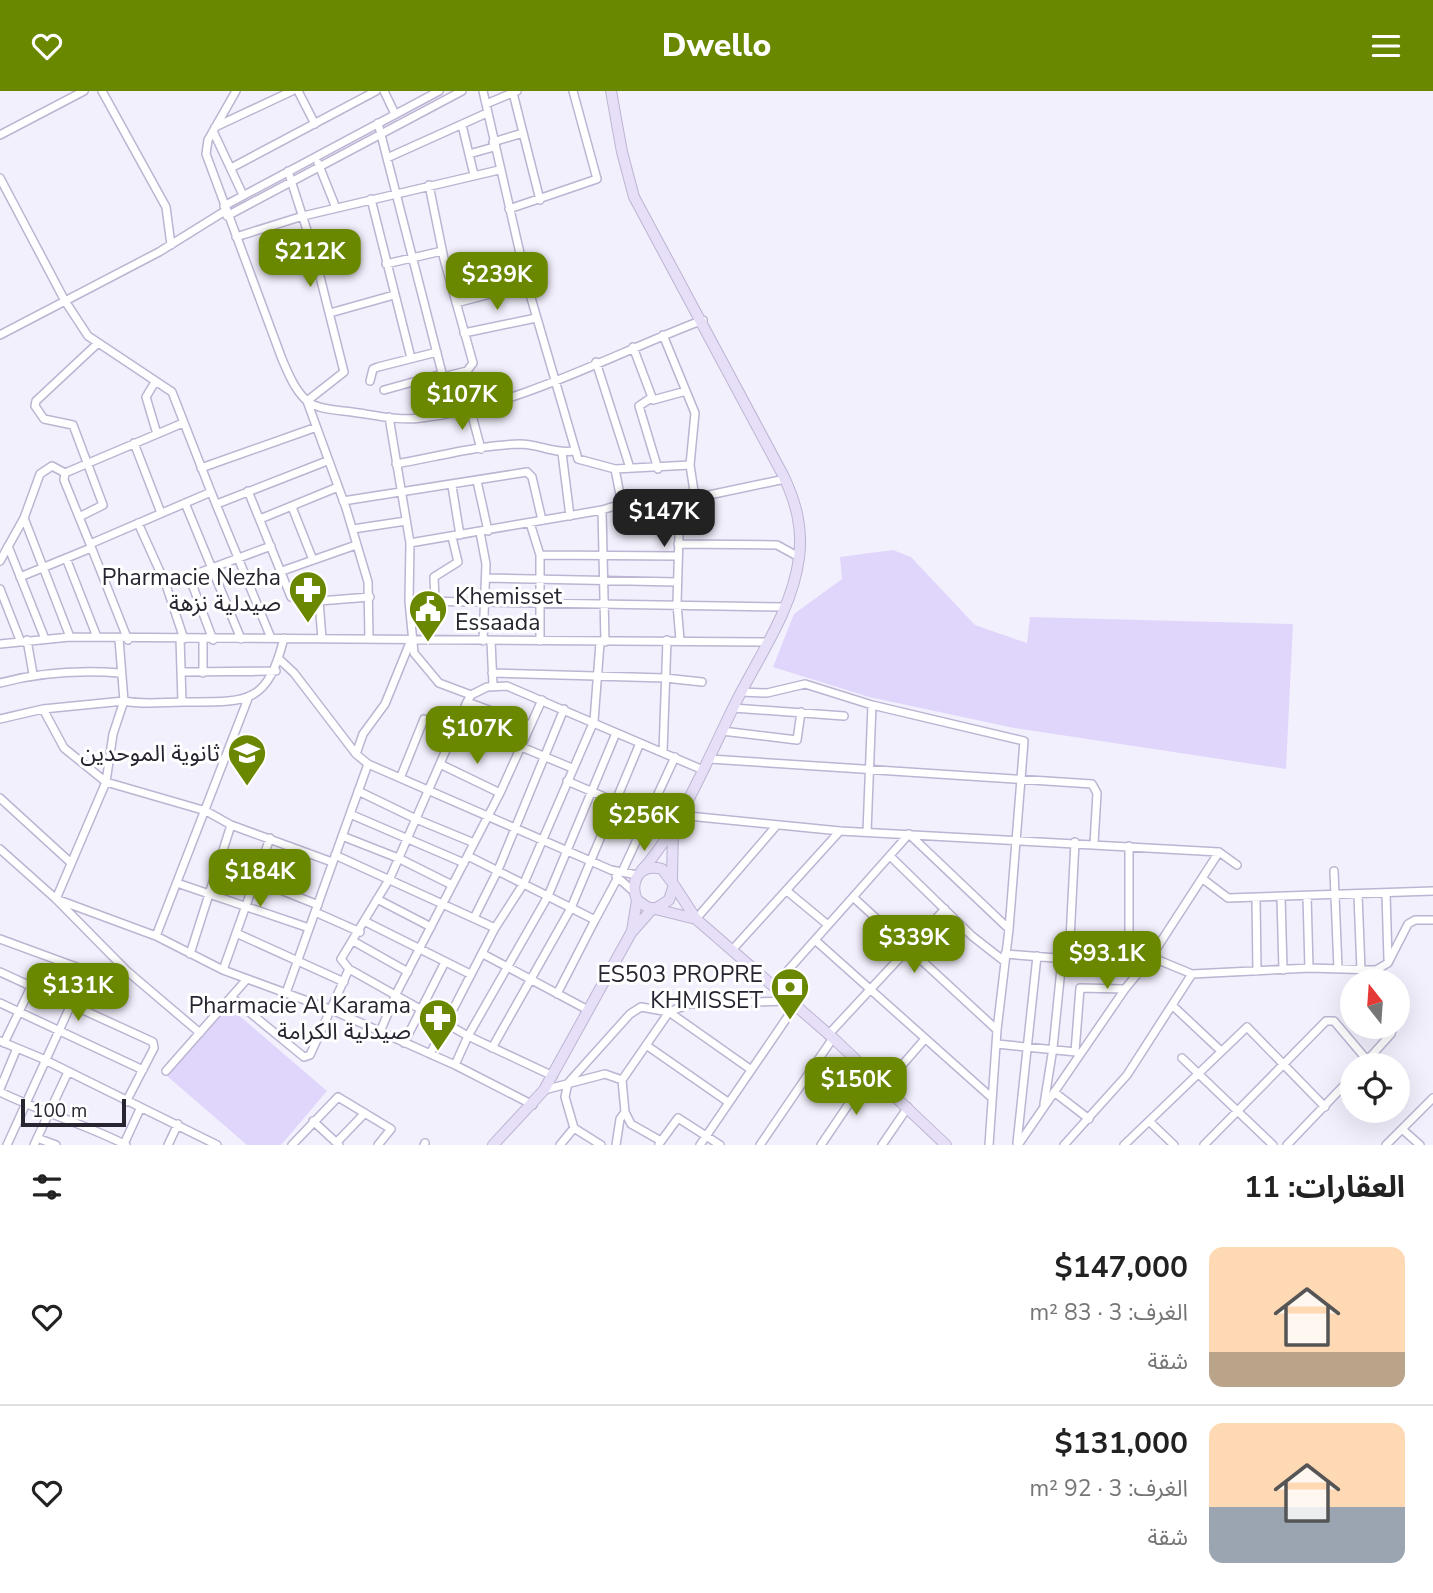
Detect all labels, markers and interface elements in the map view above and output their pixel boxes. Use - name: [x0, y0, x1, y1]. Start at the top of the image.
- text: Dwello: [662, 24, 771, 67]
- icon: heart: [28, 27, 66, 65]
- icon: menu: [1367, 27, 1405, 65]
- pin: $212K: [261, 229, 359, 289]
- text: $212K: [275, 236, 345, 267]
- pin: $239K: [448, 253, 546, 312]
- text: $239K: [462, 259, 532, 290]
- pin: $107K: [413, 373, 511, 432]
- text: $107K: [427, 379, 497, 410]
- pin: $147K: [615, 489, 713, 549]
- text: $147K: [629, 496, 699, 527]
- place label: Pharmacie Nezha صيدلية نزهة: [102, 562, 281, 619]
- pharmacy icon: Pharmacie Nezha صيدلية نزهة: [287, 569, 329, 624]
- place label: Khemisset Essaada: [455, 581, 563, 638]
- public building icon: Khemisset Essaada: [407, 588, 449, 643]
- pin: $107K: [428, 707, 526, 766]
- text: $107K: [442, 713, 512, 744]
- school or university icon: ثانوية الموحدين: [226, 732, 268, 787]
- place label: ثانوية الموحدين: [80, 738, 220, 769]
- pin: $256K: [595, 793, 693, 853]
- text: $256K: [609, 800, 679, 831]
- pin: $184K: [211, 849, 309, 909]
- text: $184K: [225, 856, 295, 887]
- pin: $339K: [865, 915, 963, 975]
- text: $339K: [879, 922, 949, 953]
- pin: $93.1K: [1050, 932, 1164, 991]
- text: $93.1K: [1069, 938, 1145, 969]
- place label: ES503 PROPRE KHMISSET: [598, 959, 763, 1016]
- pin: $131K: [29, 963, 127, 1023]
- bank icon: ES503 PROPRE KHMISSET: [769, 966, 811, 1021]
- north arrow: [1340, 969, 1410, 1039]
- map controls: [1340, 969, 1410, 1123]
- text: $131K: [43, 970, 113, 1001]
- place label: Pharmacie Al Karama صيدلية الكرامة: [189, 990, 411, 1047]
- pharmacy icon: Pharmacie Al Karama صيدلية الكرامة: [417, 997, 459, 1052]
- button: locate: [1340, 1053, 1410, 1123]
- pin: $150K: [807, 1058, 905, 1117]
- text: $150K: [821, 1064, 891, 1095]
- scale bar: [21, 1096, 126, 1128]
- text: 100 m: [32, 1098, 87, 1124]
- text: العقارات: 11: [1244, 1167, 1405, 1208]
- icon: filters: [28, 1168, 66, 1206]
- text: $147,000: [1055, 1247, 1188, 1288]
- icon: home: [1265, 1275, 1349, 1359]
- text: الغرف: 3 · 83 m²: [1030, 1297, 1188, 1328]
- icon: heart: [28, 1298, 66, 1336]
- text: شقة: [1147, 1346, 1188, 1377]
- text: $131,000: [1055, 1423, 1188, 1464]
- icon: home: [1265, 1451, 1349, 1535]
- text: الغرف: 3 · 92 m²: [1030, 1473, 1188, 1504]
- icon: heart: [28, 1474, 66, 1512]
- text: شقة: [1147, 1522, 1188, 1553]

